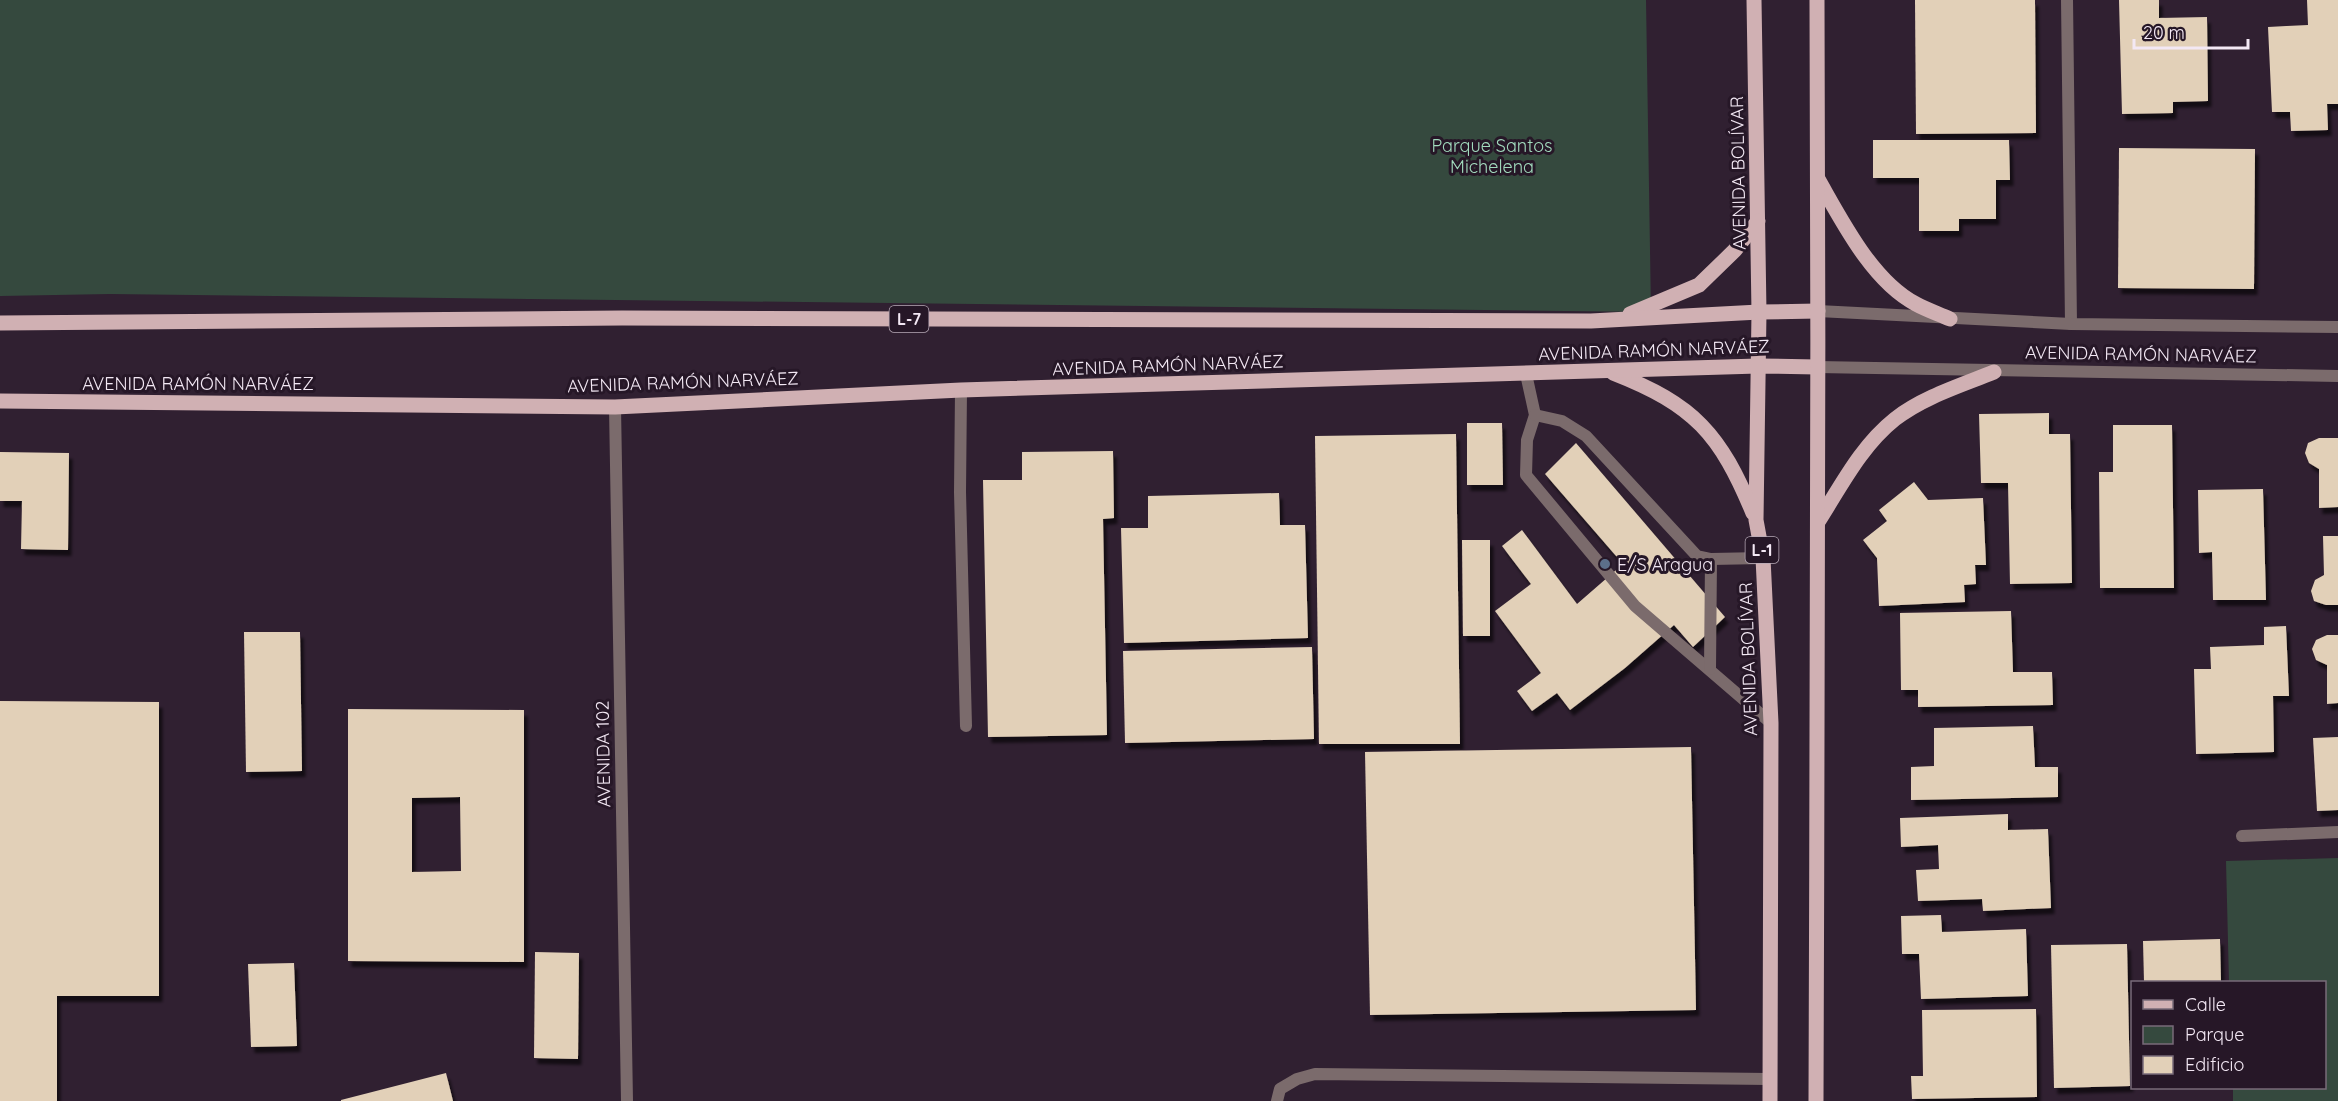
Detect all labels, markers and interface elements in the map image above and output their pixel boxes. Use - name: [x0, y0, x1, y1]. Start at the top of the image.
- scale bar: [2134, 12, 2248, 50]
- text: 20 m: [2143, 21, 2185, 44]
- street label: AVENIDA BOLÍVAR: [1725, 96, 1751, 250]
- park label: Parque Santos Michelena: [1431, 134, 1553, 178]
- road number: L-7: [890, 306, 928, 332]
- street label: AVENIDA RAMÓN NARVÁEZ: [1538, 334, 1770, 366]
- street label: AVENIDA RAMÓN NARVÁEZ: [2025, 340, 2257, 368]
- street label: AVENIDA RAMÓN NARVÁEZ: [1052, 349, 1284, 381]
- street label: AVENIDA RAMÓN NARVÁEZ: [567, 366, 799, 398]
- street label: AVENIDA RAMÓN NARVÁEZ: [82, 372, 314, 395]
- road number: L-1: [1746, 537, 1778, 563]
- place label: E/S Aragua: [1617, 553, 1713, 576]
- marker: E/S Aragua: [1598, 557, 1612, 571]
- street label: AVENIDA BOLÍVAR: [1734, 582, 1762, 736]
- street label: AVENIDA 102: [591, 701, 615, 807]
- legend: [2131, 981, 2326, 1089]
- text: Calle: [2185, 993, 2226, 1016]
- text: Parque: [2185, 1023, 2244, 1046]
- text: Edificio: [2185, 1053, 2244, 1076]

